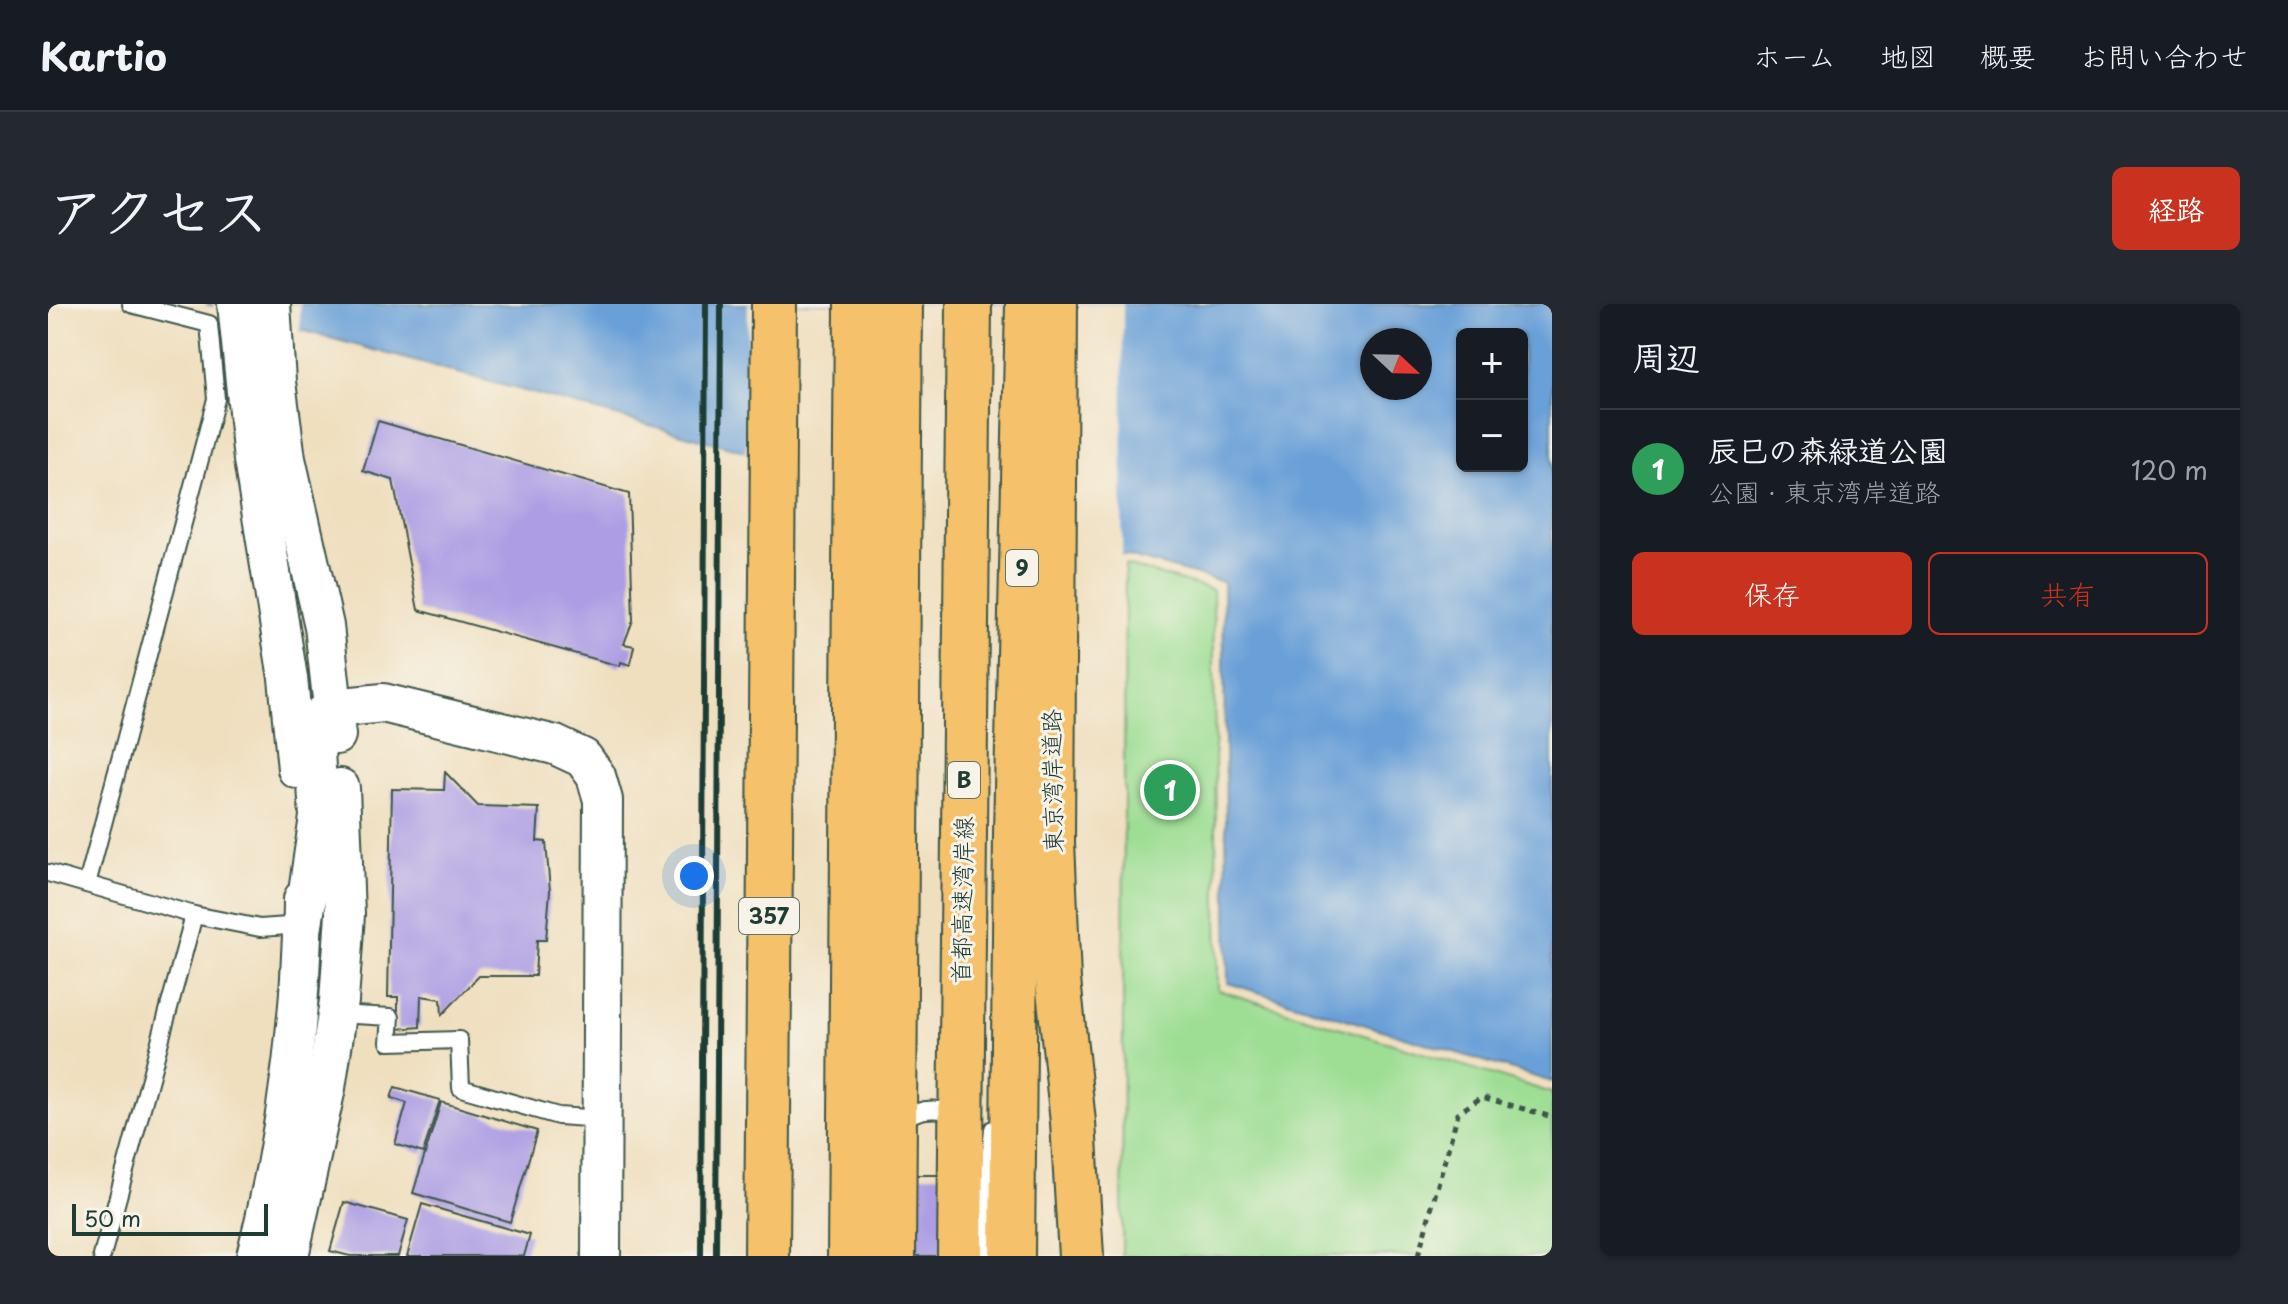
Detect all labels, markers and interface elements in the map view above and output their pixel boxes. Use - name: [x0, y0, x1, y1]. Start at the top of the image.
- text: Kartio: [40, 27, 167, 84]
- text: ホーム: [1753, 34, 1836, 77]
- text: 地図: [1880, 34, 1936, 77]
- text: 概要: [1980, 34, 2036, 77]
- text: お問い合わせ: [2080, 34, 2248, 77]
- text: アクセス: [48, 166, 269, 251]
- button: 経路: [2112, 167, 2240, 250]
- north arrow: [1360, 328, 1432, 400]
- map controls: [1456, 328, 1528, 472]
- button: +: [1456, 328, 1528, 400]
- text: 周辺: [1632, 330, 1700, 382]
- button: −: [1456, 400, 1528, 472]
- text: 辰巳の森緑道公園: [1708, 427, 1948, 472]
- text: 1: [1652, 450, 1664, 489]
- text: 120 m: [2131, 450, 2208, 489]
- text: 公園 · 東京湾岸道路: [1708, 472, 1940, 511]
- road number: 9: [1006, 550, 1038, 586]
- button: 保存: [1632, 552, 1912, 635]
- button: 共有: [1928, 552, 2208, 635]
- street label: 東京湾岸道路: [1032, 709, 1070, 853]
- pin: 1: [1144, 760, 1196, 820]
- road number: B: [948, 762, 980, 798]
- street label: 首都高速湾岸線: [942, 816, 980, 984]
- your location: [674, 856, 714, 896]
- road number: 357: [739, 898, 799, 934]
- scale bar: [72, 1200, 268, 1236]
- text: 50 m: [84, 1201, 141, 1234]

